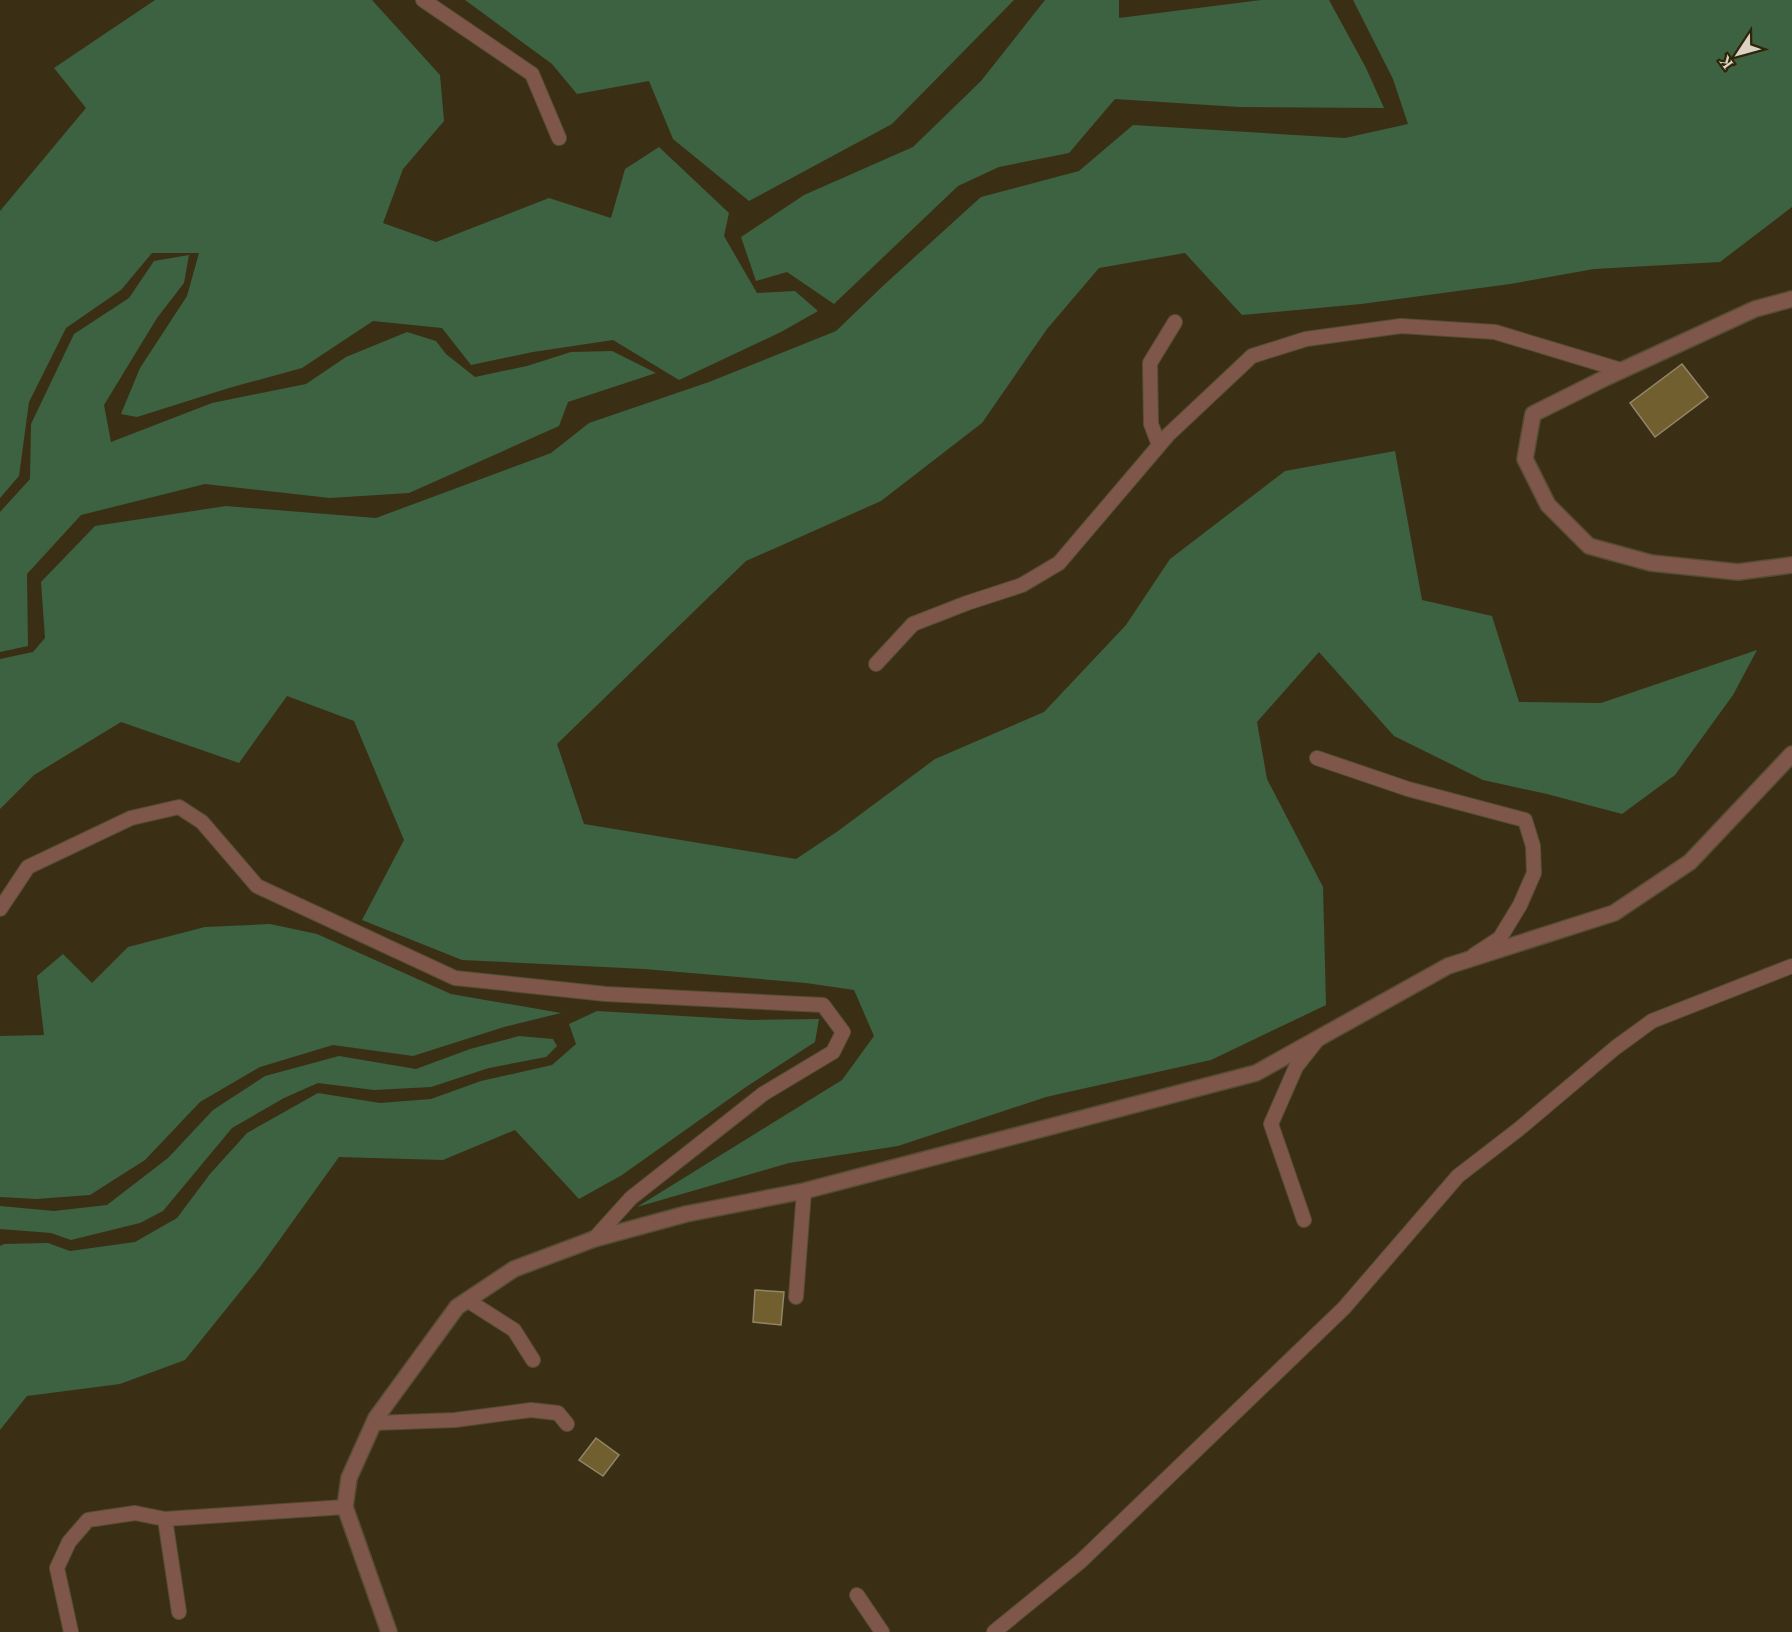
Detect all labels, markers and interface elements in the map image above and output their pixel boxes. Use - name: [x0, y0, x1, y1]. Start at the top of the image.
- north arrow: [1708, 24, 1768, 84]
- text: K: [1713, 50, 1740, 74]

